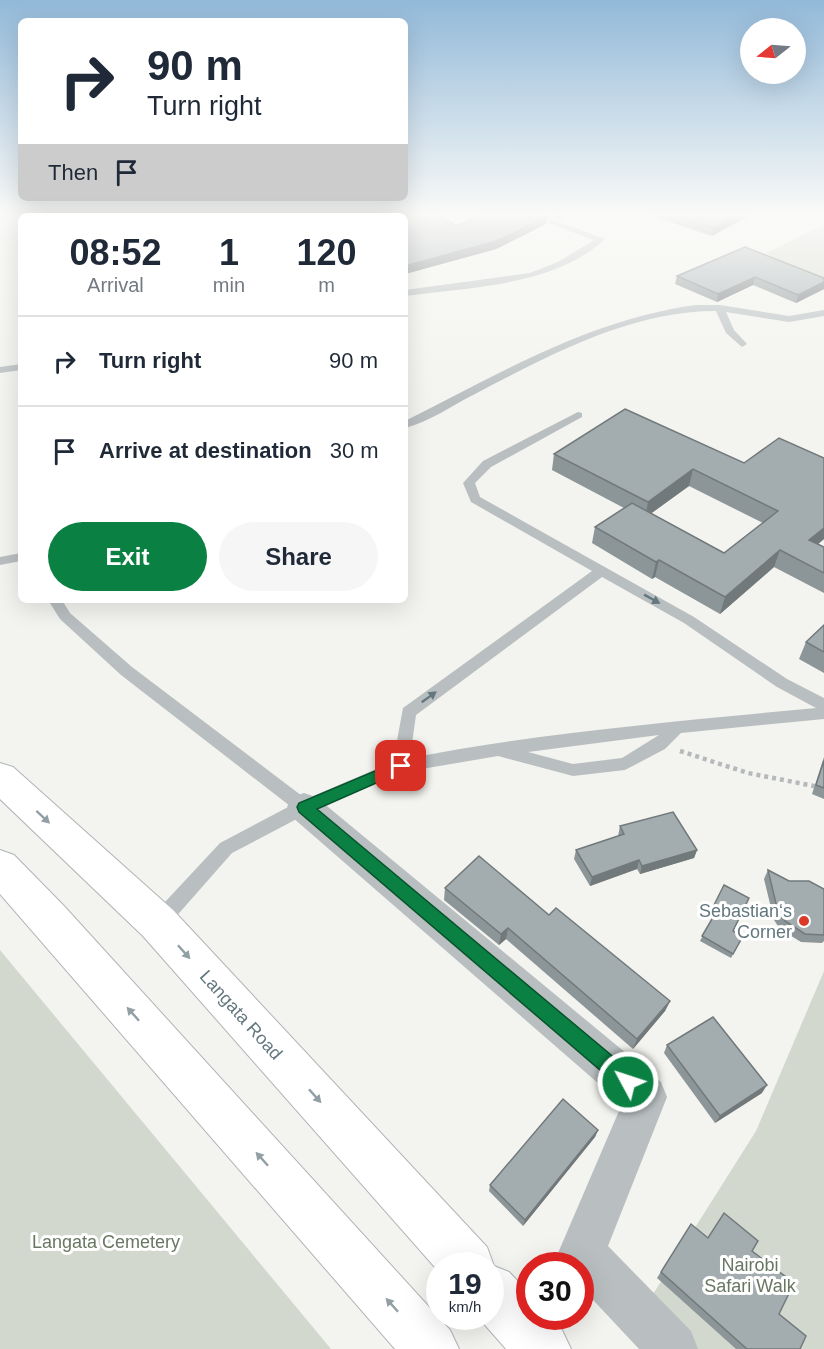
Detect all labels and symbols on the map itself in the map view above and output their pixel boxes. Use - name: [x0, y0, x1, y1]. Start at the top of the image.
- north arrow: [740, 18, 806, 84]
- one-way arrow: [644, 594, 660, 605]
- one-way arrow: [420, 691, 436, 703]
- pin: [375, 740, 426, 791]
- one-way arrow: [35, 810, 50, 824]
- place label: Sebastian‘s Corner: [699, 901, 792, 942]
- marker: Sebastian‘s Corner: [797, 914, 811, 928]
- one-way arrow: [177, 944, 190, 959]
- street label: Langata Road: [196, 966, 286, 1064]
- one-way arrow: [126, 1006, 140, 1021]
- position arrow: [596, 1050, 660, 1114]
- one-way arrow: [308, 1089, 322, 1104]
- one-way arrow: [255, 1152, 269, 1167]
- park label: Langata Cemetery: [32, 1232, 180, 1252]
- speed limit sign: 30: [516, 1252, 594, 1330]
- park label: Nairobi Safari Walk: [704, 1255, 797, 1296]
- one-way arrow: [386, 1298, 399, 1313]

